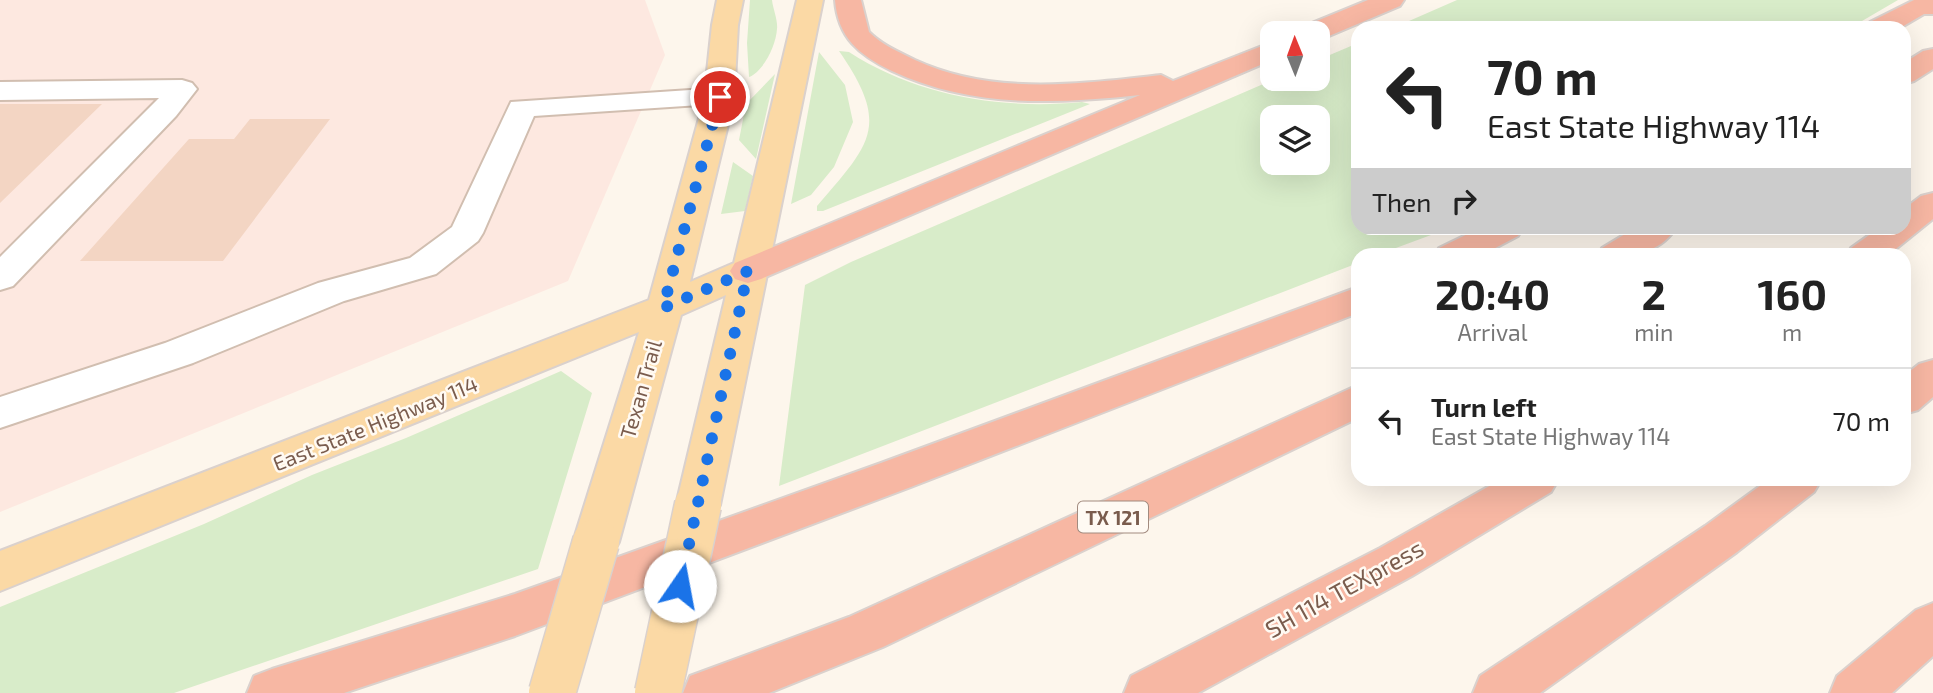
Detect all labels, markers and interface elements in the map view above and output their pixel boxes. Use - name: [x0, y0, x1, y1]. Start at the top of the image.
- north arrow: [1260, 21, 1330, 91]
- map controls: [1260, 21, 1330, 175]
- text: 70 m: [1487, 46, 1598, 105]
- icon: left: [1372, 49, 1463, 140]
- pin: [690, 67, 750, 127]
- icon: arrive: [701, 78, 739, 116]
- button: layers: [1260, 105, 1330, 175]
- text: East State Highway 114: [1487, 106, 1820, 144]
- icon: right: [1445, 182, 1483, 220]
- text: Then: [1372, 186, 1431, 217]
- text: 20:40: [1435, 268, 1550, 318]
- text: 2: [1642, 268, 1666, 318]
- text: 160: [1757, 268, 1827, 318]
- text: Arrival: [1458, 318, 1528, 346]
- text: min: [1634, 318, 1673, 346]
- text: m: [1782, 318, 1802, 346]
- street label: Texan Trail: [614, 336, 666, 441]
- street label: East State Highway 114: [269, 370, 481, 476]
- text: Turn left: [1431, 391, 1537, 422]
- icon: left: [1372, 402, 1410, 440]
- text: 70 m: [1832, 405, 1890, 436]
- text: East State Highway 114: [1431, 422, 1671, 450]
- road number: TX 121: [1078, 502, 1148, 532]
- street label: SH 114 TEXpress: [1260, 533, 1428, 643]
- position arrow: [643, 549, 717, 623]

